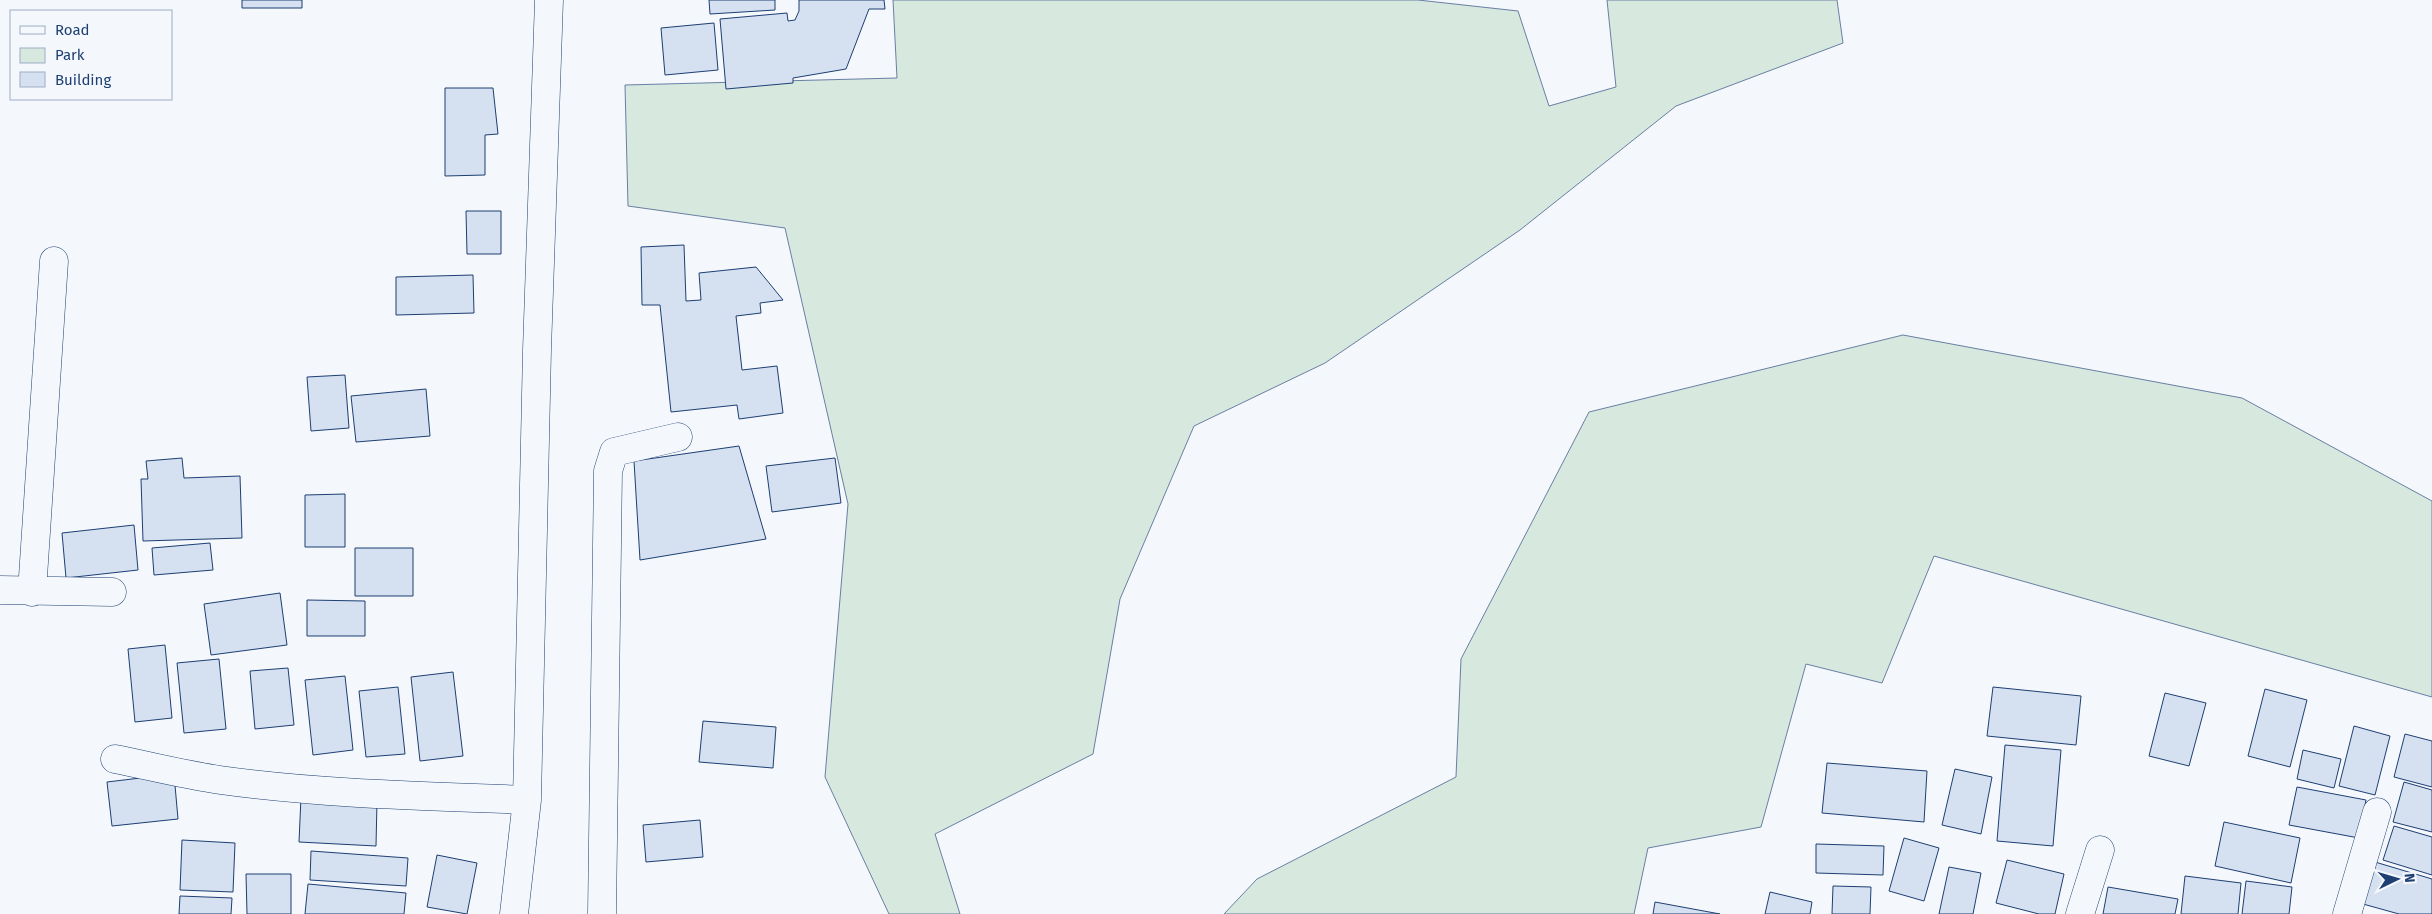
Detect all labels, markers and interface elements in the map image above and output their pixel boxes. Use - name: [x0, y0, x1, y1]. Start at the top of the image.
- legend: [10, 10, 172, 100]
- text: Road: [55, 21, 90, 39]
- text: Park: [55, 46, 85, 64]
- text: Building: [55, 71, 111, 89]
- north arrow: [2372, 854, 2422, 904]
- text: N: [2401, 873, 2418, 883]

